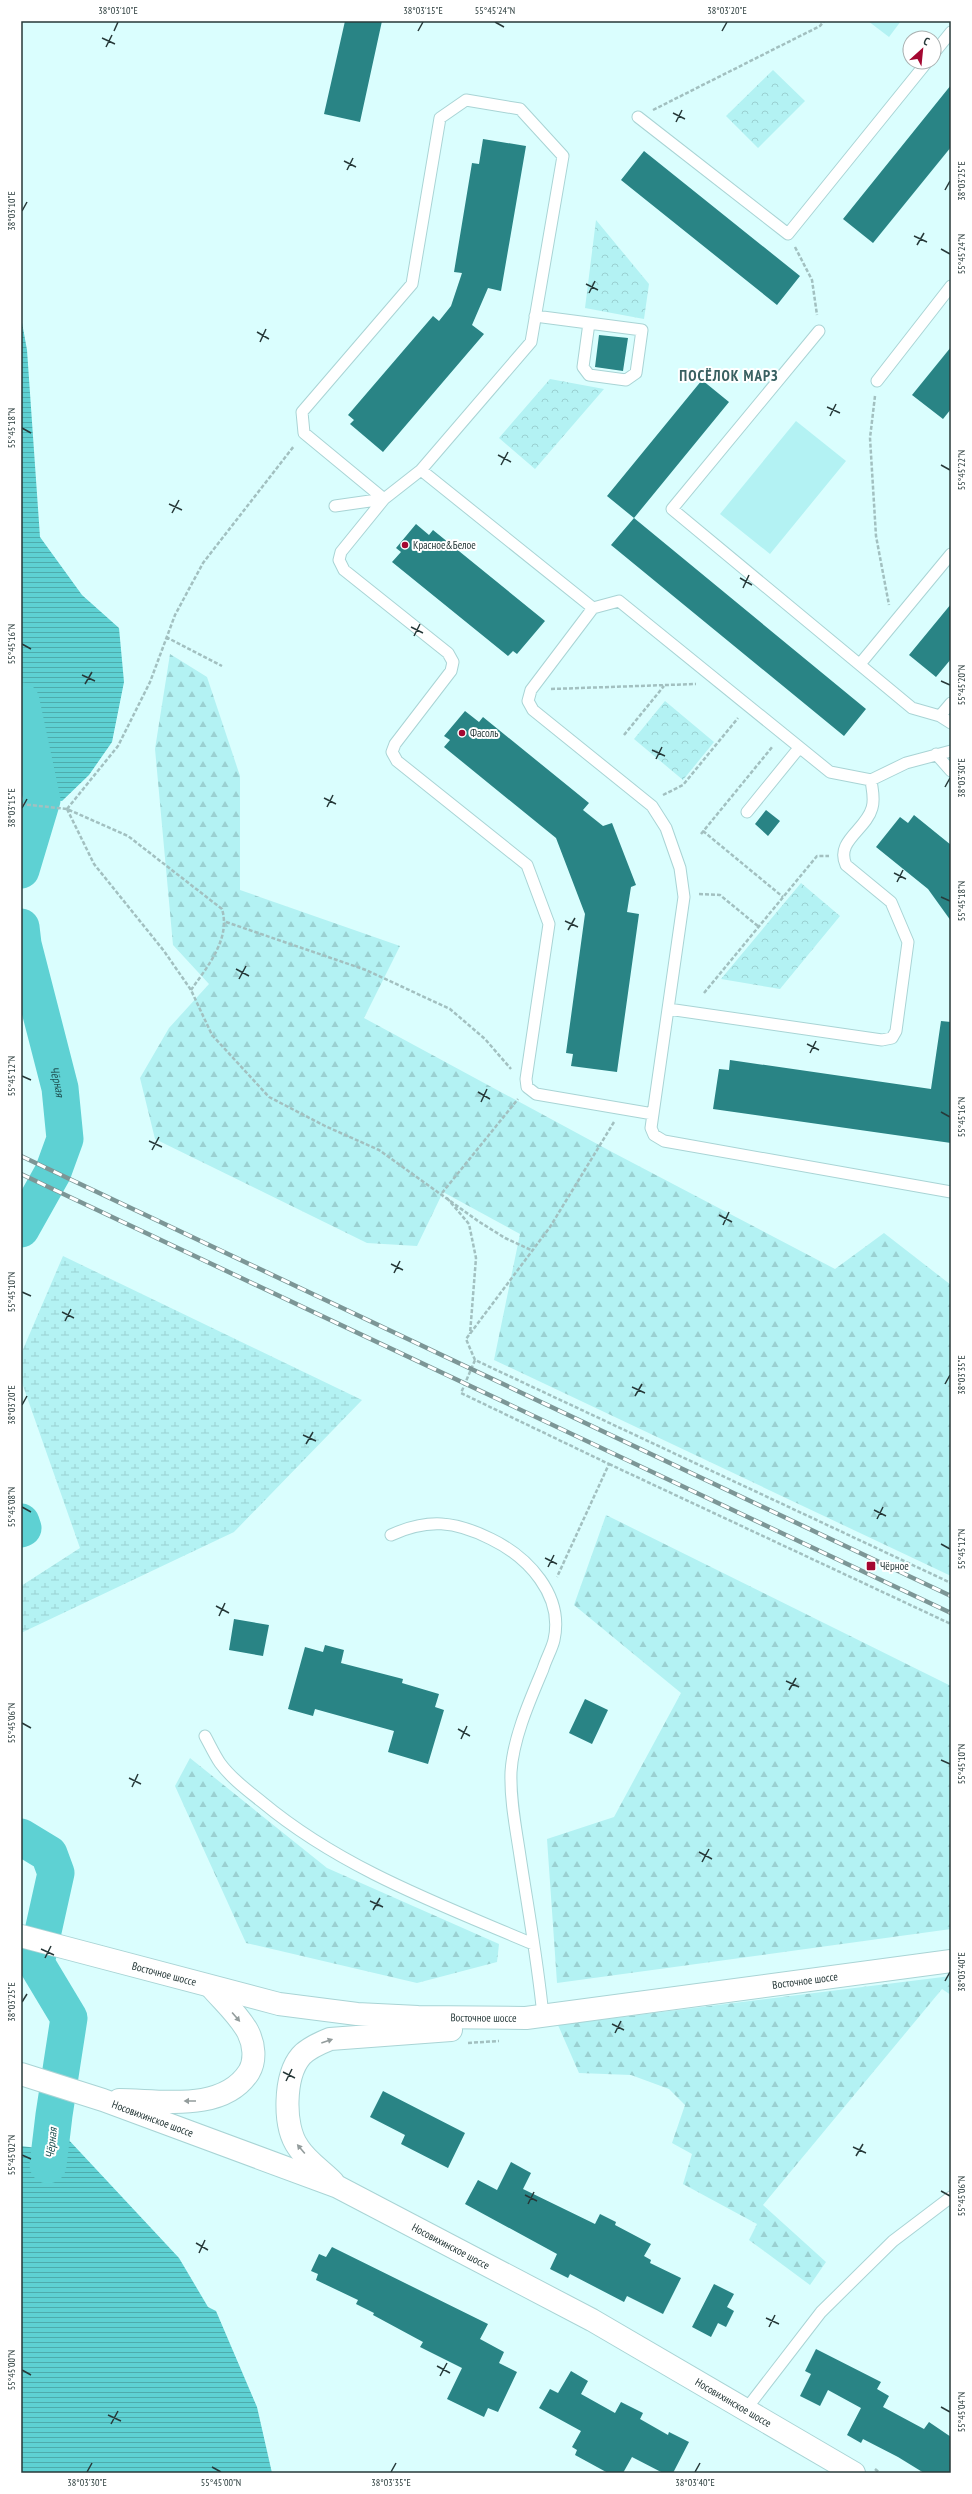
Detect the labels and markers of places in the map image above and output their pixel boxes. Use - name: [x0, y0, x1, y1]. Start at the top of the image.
- place label: Красное&Белое: [413, 538, 476, 552]
- marker: Красное&Белое: [400, 540, 410, 550]
- place label: Фасоль: [470, 726, 498, 740]
- marker: Фасоль: [457, 728, 467, 738]
- place label: Чёрное: [880, 1559, 909, 1573]
- marker: Чёрное: [865, 1560, 877, 1572]

